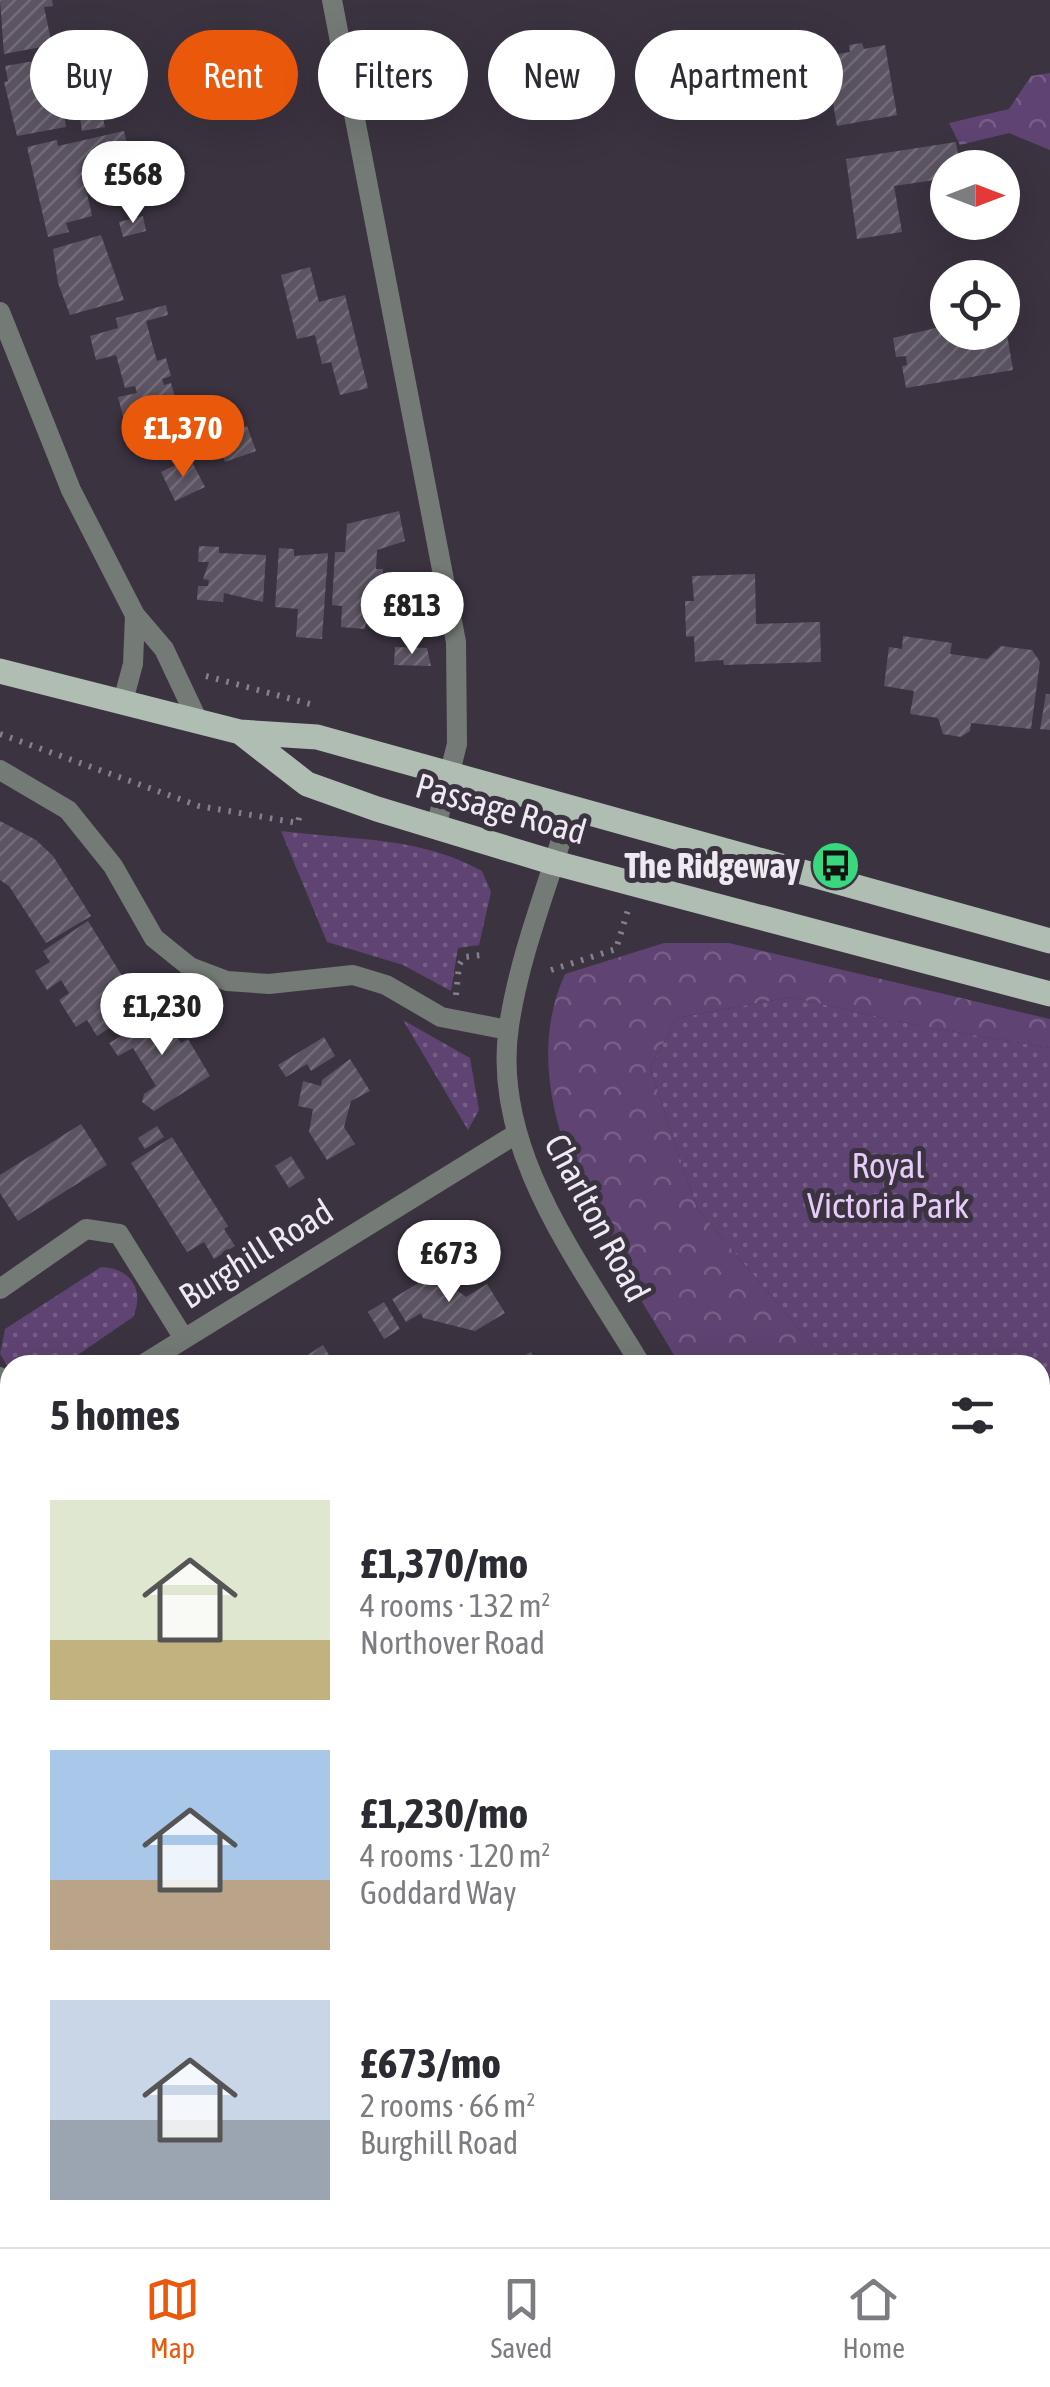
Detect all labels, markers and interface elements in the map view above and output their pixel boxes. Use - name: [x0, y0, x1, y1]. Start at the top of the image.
- chip: Buy: [30, 30, 148, 120]
- chip: Rent: [168, 30, 298, 120]
- chip: Filters: [318, 30, 468, 120]
- chip: New: [488, 30, 615, 120]
- chip: Apartment: [635, 30, 843, 120]
- pin: £568: [74, 141, 192, 226]
- north arrow: [930, 150, 1020, 240]
- map controls: [930, 150, 1020, 350]
- text: £568: [104, 155, 162, 192]
- button: locate: [930, 260, 1020, 350]
- pin: £1,370: [102, 395, 264, 480]
- text: £1,370: [143, 409, 223, 446]
- pin: £813: [353, 572, 471, 657]
- text: £813: [383, 586, 441, 623]
- street label: Passage Road: [411, 765, 591, 851]
- bus stop icon: The Ridgeway: [809, 840, 861, 892]
- place label: The Ridgeway: [624, 845, 801, 885]
- pin: £1,230: [81, 973, 243, 1058]
- text: £1,230: [122, 987, 202, 1024]
- street label: Charlton Road: [537, 1127, 659, 1308]
- park label: Royal Victoria Park: [807, 1145, 969, 1225]
- street label: Burghill Road: [172, 1190, 339, 1316]
- pin: £673: [390, 1220, 508, 1305]
- text: £673: [420, 1234, 478, 1271]
- icon: filters: [945, 1388, 1000, 1443]
- text: 5 homes: [50, 1391, 180, 1439]
- text: £1,370/mo: [360, 1539, 528, 1587]
- icon: home: [130, 1540, 250, 1660]
- text: 4 rooms · 132 m²: [360, 1587, 550, 1624]
- text: Northover Road: [360, 1624, 545, 1661]
- text: £1,230/mo: [360, 1789, 528, 1837]
- icon: home: [130, 1790, 250, 1910]
- text: 4 rooms · 120 m²: [360, 1837, 550, 1874]
- text: Goddard Way: [360, 1874, 517, 1911]
- text: £673/mo: [360, 2039, 501, 2087]
- icon: home: [130, 2040, 250, 2160]
- text: 2 rooms · 66 m²: [360, 2087, 535, 2124]
- text: Burghill Road: [360, 2124, 518, 2161]
- tab: Map: [145, 2272, 200, 2364]
- tab: Saved: [490, 2272, 552, 2364]
- tab: Home: [843, 2272, 905, 2364]

